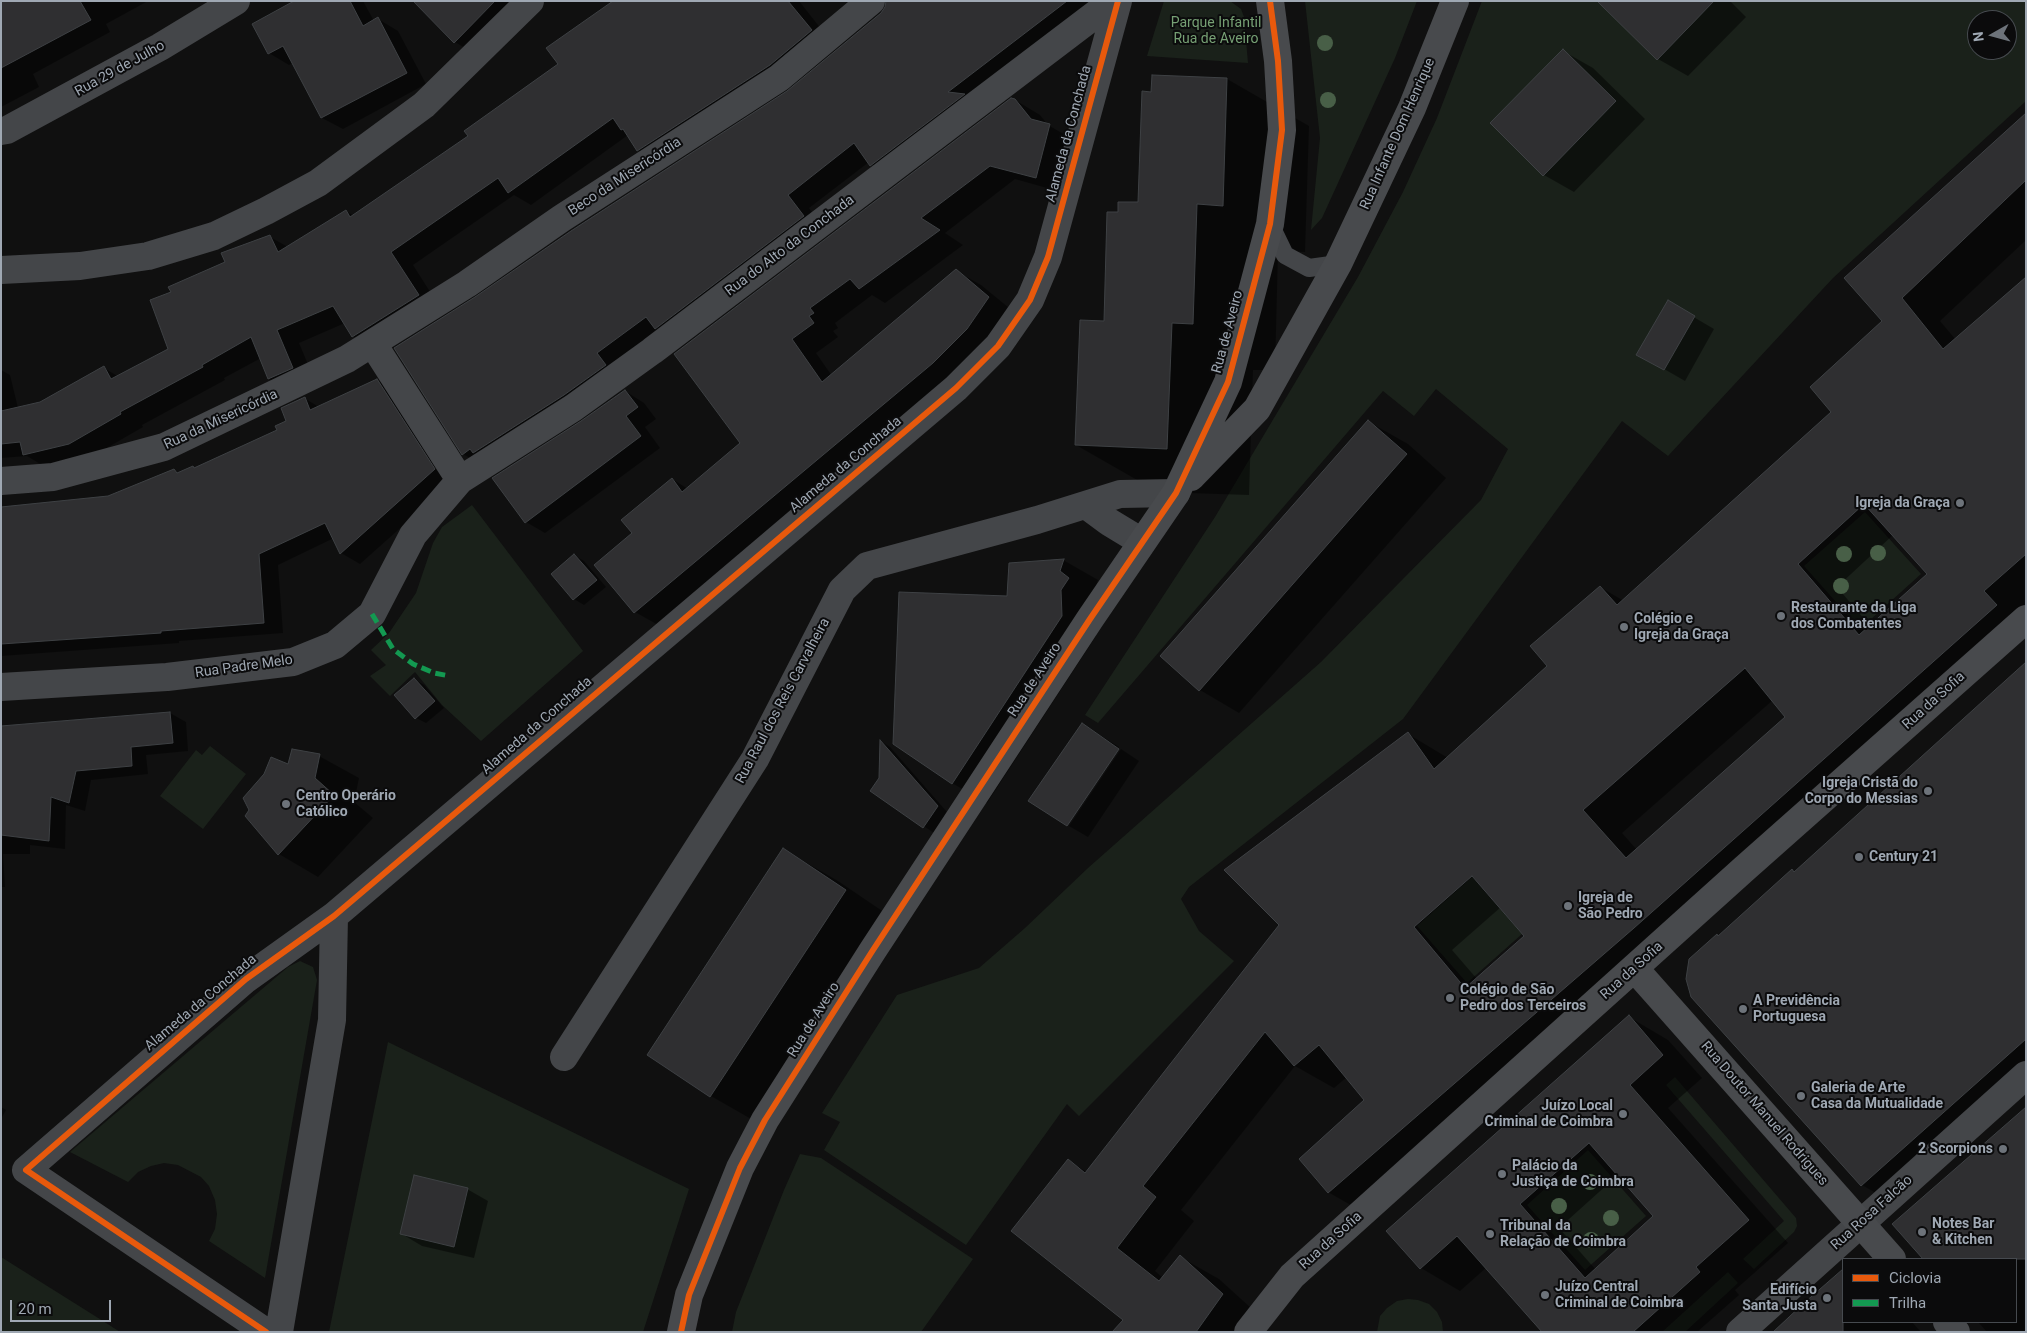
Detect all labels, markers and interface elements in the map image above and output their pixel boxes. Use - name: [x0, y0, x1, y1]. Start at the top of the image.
- north arrow: [1967, 10, 2017, 60]
- park label: Parque Infantil Rua de Aveiro: [1171, 15, 1261, 48]
- text: N: [1970, 31, 1987, 43]
- street label: Rua 29 de Julho: [72, 37, 168, 101]
- street label: Rua Infante Dom Henrique: [1357, 56, 1439, 212]
- street label: Alameda da Conchada: [1043, 64, 1095, 204]
- street label: Beco da Misericórdia: [565, 134, 685, 220]
- street label: Rua do Alto da Conchada: [722, 192, 858, 300]
- street label: Rua de Aveiro: [1209, 289, 1247, 375]
- street label: Rua da Misericórdia: [161, 386, 281, 454]
- street label: Alameda da Conchada: [787, 413, 905, 517]
- place label: Igreja da Graça: [1855, 495, 1950, 511]
- marker: Igreja da Graça: [1954, 497, 1966, 509]
- place label: Restaurante da Liga dos Combatentes: [1791, 600, 1916, 632]
- marker: Restaurante da Liga dos Combatentes: [1775, 610, 1787, 622]
- place label: Colégio e Igreja da Graça: [1634, 611, 1729, 644]
- street label: Rua Raul dos Reis Carvalheira: [732, 615, 834, 787]
- marker: Colégio e Igreja da Graça: [1618, 621, 1630, 633]
- street label: Rua de Aveiro: [1005, 640, 1065, 720]
- street label: Rua Padre Melo: [194, 652, 294, 682]
- street label: Rua da Sofia: [1899, 669, 1969, 733]
- street label: Alameda da Conchada: [478, 673, 596, 779]
- place label: Igreja Cristã do Corpo do Messias: [1805, 775, 1918, 808]
- marker: Igreja Cristã do Corpo do Messias: [1922, 785, 1934, 797]
- place label: Centro Operário Católico: [296, 788, 396, 820]
- marker: Centro Operário Católico: [280, 798, 292, 810]
- place label: Century 21: [1869, 849, 1938, 865]
- marker: Century 21: [1853, 851, 1865, 863]
- place label: Igreja de São Pedro: [1578, 890, 1643, 922]
- marker: Igreja de São Pedro: [1562, 900, 1574, 912]
- street label: Rua da Sofia: [1597, 939, 1667, 1003]
- street label: Alameda da Conchada: [142, 951, 260, 1055]
- street label: Rua de Aveiro: [784, 979, 844, 1061]
- place label: Colégio de São Pedro dos Terceiros: [1460, 982, 1586, 1014]
- marker: Colégio de São Pedro dos Terceiros: [1444, 992, 1456, 1004]
- place label: A Previdência Portuguesa: [1753, 993, 1840, 1026]
- marker: A Previdência Portuguesa: [1737, 1003, 1749, 1015]
- street label: Rua Doutor Manuel Rodrigues: [1697, 1039, 1831, 1189]
- place label: Galeria de Arte Casa da Mutualidade: [1811, 1080, 1943, 1112]
- marker: Galeria de Arte Casa da Mutualidade: [1795, 1090, 1807, 1102]
- place label: Juízo Local Criminal de Coimbra: [1485, 1098, 1613, 1130]
- marker: Juízo Local Criminal de Coimbra: [1617, 1108, 1629, 1120]
- place label: 2 Scorpions: [1918, 1141, 1993, 1157]
- marker: 2 Scorpions: [1997, 1143, 2009, 1155]
- place label: Palácio da Justiça de Coimbra: [1512, 1158, 1634, 1190]
- marker: Palácio da Justiça de Coimbra: [1496, 1168, 1508, 1180]
- street label: Rua Rosa Falcão: [1828, 1172, 1916, 1254]
- street label: Rua da Sofia: [1296, 1209, 1366, 1273]
- place label: Notes Bar & Kitchen: [1932, 1216, 1994, 1248]
- place label: Tribunal da Relação de Coimbra: [1500, 1218, 1626, 1250]
- marker: Notes Bar & Kitchen: [1916, 1226, 1928, 1238]
- marker: Tribunal da Relação de Coimbra: [1484, 1228, 1496, 1240]
- legend: [1842, 1258, 2017, 1323]
- text: Ciclovia: [1889, 1269, 1941, 1287]
- place label: Juízo Central Criminal de Coimbra: [1555, 1279, 1683, 1311]
- place label: Edifício Santa Justa: [1742, 1282, 1817, 1314]
- marker: Juízo Central Criminal de Coimbra: [1539, 1289, 1551, 1301]
- scale bar: [12, 1290, 114, 1322]
- marker: Edifício Santa Justa: [1821, 1292, 1833, 1304]
- text: Trilha: [1889, 1294, 1926, 1312]
- text: 20 m: [18, 1300, 52, 1318]

